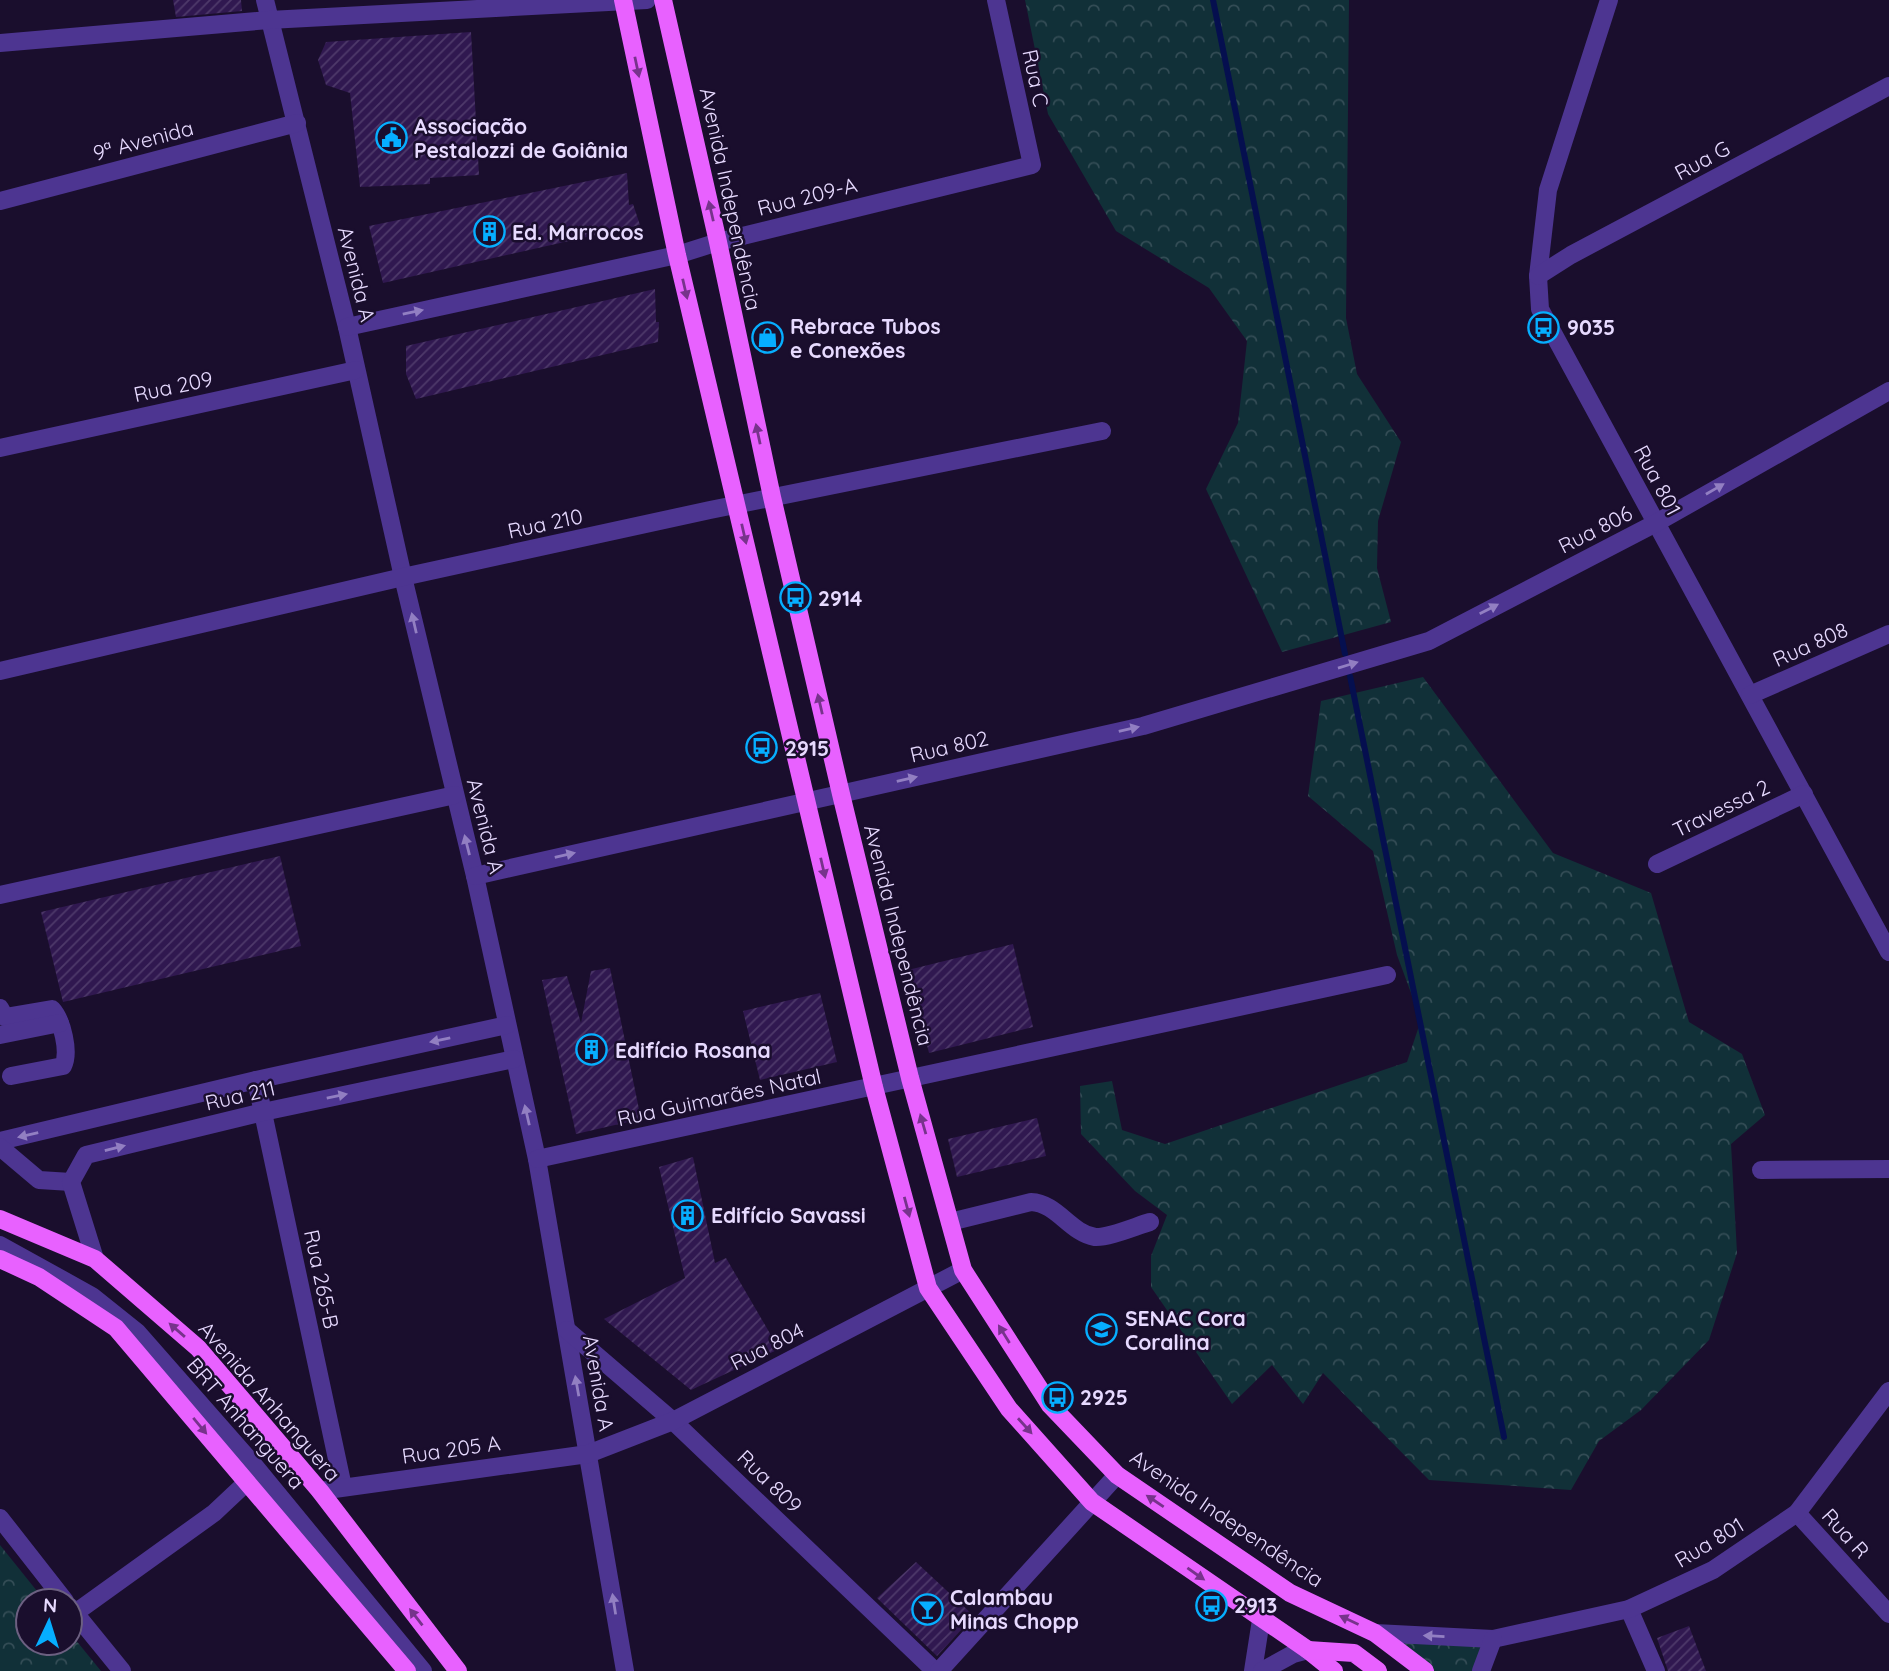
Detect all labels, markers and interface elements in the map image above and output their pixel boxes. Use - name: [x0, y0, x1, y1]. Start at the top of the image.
- street label: Rua C: [1017, 47, 1055, 109]
- one-way arrow: [632, 56, 643, 78]
- street label: Avenida Independência: [695, 85, 767, 313]
- place label: Associação Pestalozzi de Goiânia: [414, 113, 628, 163]
- street label: 9ª Avenida: [90, 114, 196, 166]
- public building icon: Associação Pestalozzi de Goiânia: [374, 121, 408, 155]
- street label: Rua G: [1670, 135, 1734, 185]
- street label: Rua 209-A: [754, 171, 860, 221]
- one-way arrow: [705, 200, 716, 222]
- building icon: Ed. Marrocos: [472, 215, 506, 249]
- place label: Ed. Marrocos: [512, 219, 644, 245]
- street label: Avenida A: [333, 224, 381, 324]
- one-way arrow: [680, 278, 691, 300]
- one-way arrow: [402, 307, 424, 318]
- bus stop icon: 9035: [1527, 310, 1561, 344]
- place label: Rebrace Tubos e Conexões: [790, 313, 941, 363]
- place label: 9035: [1567, 314, 1615, 340]
- shop icon: Rebrace Tubos e Conexões: [750, 321, 784, 355]
- street label: Rua 209: [131, 365, 215, 407]
- one-way arrow: [753, 423, 764, 445]
- street label: Rua 801: [1629, 440, 1687, 520]
- one-way arrow: [1706, 483, 1725, 495]
- street label: Rua 806: [1554, 499, 1636, 559]
- street label: Rua 210: [505, 502, 585, 544]
- one-way arrow: [739, 523, 750, 545]
- bus stop icon: 2914: [778, 581, 812, 615]
- place label: 2914: [818, 585, 862, 611]
- one-way arrow: [1479, 604, 1499, 615]
- one-way arrow: [408, 612, 419, 634]
- street label: Rua 808: [1768, 616, 1852, 672]
- one-way arrow: [1337, 660, 1358, 670]
- one-way arrow: [814, 692, 825, 714]
- street label: Rua 802: [907, 724, 991, 768]
- one-way arrow: [1118, 724, 1140, 735]
- bus stop icon: 2915: [745, 731, 779, 765]
- place label: 2915: [785, 735, 829, 761]
- one-way arrow: [896, 773, 918, 784]
- street label: Travessa 2: [1668, 773, 1774, 843]
- street label: Avenida A: [462, 776, 510, 876]
- street label: Avenida Independência: [859, 822, 939, 1048]
- one-way arrow: [461, 834, 472, 856]
- one-way arrow: [554, 850, 576, 861]
- one-way arrow: [817, 857, 828, 879]
- building icon: Edifício Rosana: [575, 1033, 609, 1067]
- one-way arrow: [429, 1034, 451, 1045]
- place label: Edifício Rosana: [615, 1037, 771, 1063]
- street label: Rua Guimarães Natal: [615, 1063, 823, 1131]
- street label: Rua 211: [202, 1074, 278, 1116]
- one-way arrow: [326, 1091, 348, 1102]
- one-way arrow: [521, 1103, 532, 1125]
- one-way arrow: [917, 1113, 927, 1134]
- one-way arrow: [17, 1130, 39, 1141]
- one-way arrow: [105, 1142, 127, 1153]
- one-way arrow: [902, 1197, 912, 1218]
- building icon: Edifício Savassi: [671, 1198, 705, 1232]
- place label: Edifício Savassi: [711, 1202, 866, 1228]
- street label: Rua 265-B: [299, 1227, 345, 1331]
- place label: SENAC Cora Coralina: [1125, 1305, 1246, 1355]
- school or university icon: SENAC Cora Coralina: [1085, 1313, 1119, 1347]
- street label: Avenida Anhanguera: [193, 1316, 347, 1486]
- street label: Rua 804: [726, 1316, 808, 1376]
- one-way arrow: [168, 1322, 186, 1338]
- one-way arrow: [998, 1324, 1011, 1344]
- street label: Avenida A: [578, 1333, 620, 1433]
- street label: BRT Anhanguera: [182, 1352, 310, 1494]
- one-way arrow: [571, 1375, 582, 1397]
- bus stop icon: 2925: [1040, 1380, 1074, 1414]
- place label: 2925: [1080, 1384, 1128, 1410]
- one-way arrow: [1017, 1417, 1033, 1435]
- one-way arrow: [192, 1418, 207, 1435]
- street label: Rua 205 A: [400, 1429, 502, 1469]
- street label: Rua 809: [732, 1444, 808, 1518]
- street label: Avenida Independência: [1126, 1444, 1328, 1592]
- one-way arrow: [1146, 1495, 1165, 1508]
- street label: Rua R: [1817, 1503, 1875, 1563]
- street label: Rua 801: [1670, 1511, 1748, 1573]
- one-way arrow: [1186, 1567, 1205, 1580]
- place label: Calambau Minas Chopp: [950, 1584, 1079, 1634]
- north arrow: [14, 1587, 84, 1657]
- bus stop icon: 2913: [1194, 1588, 1228, 1622]
- bar icon: Calambau Minas Chopp: [910, 1592, 944, 1626]
- place label: 2913: [1234, 1592, 1277, 1618]
- text: N: [42, 1593, 58, 1617]
- one-way arrow: [608, 1593, 619, 1615]
- one-way arrow: [410, 1608, 424, 1626]
- one-way arrow: [1338, 1614, 1359, 1625]
- one-way arrow: [1423, 1630, 1445, 1641]

